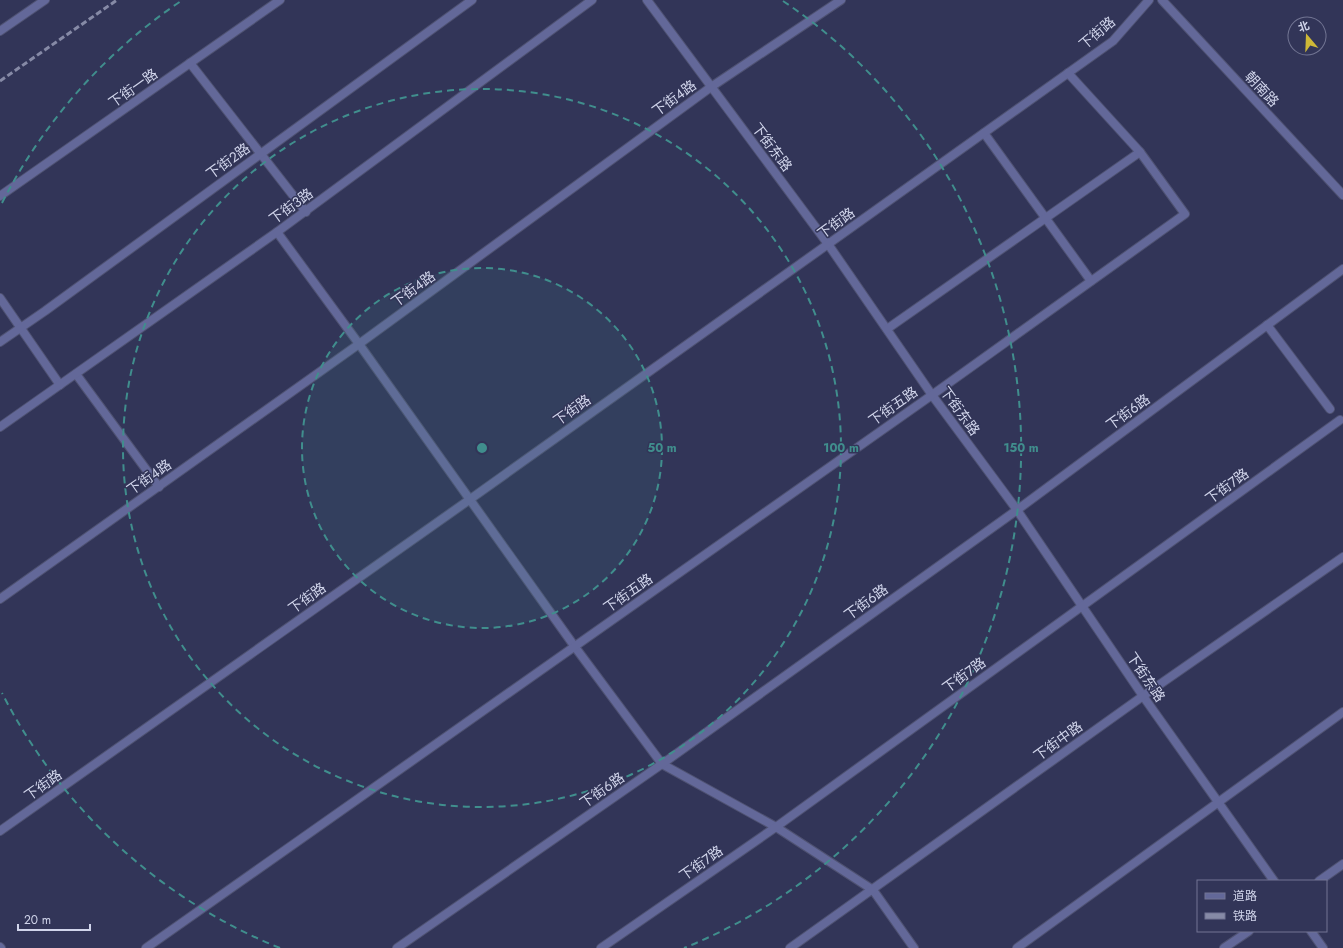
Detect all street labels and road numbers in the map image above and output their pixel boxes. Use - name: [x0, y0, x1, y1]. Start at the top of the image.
- street label: 下街路: [1074, 12, 1120, 54]
- street label: 下街一路: [104, 64, 162, 112]
- street label: 朝南路: [1240, 67, 1284, 111]
- street label: 下街4路: [648, 75, 700, 121]
- street label: 下街东路: [747, 119, 797, 175]
- street label: 下街2路: [202, 138, 254, 184]
- street label: 下街3路: [265, 183, 317, 229]
- street label: 下街路: [813, 203, 859, 243]
- street label: 下街4路: [387, 266, 439, 312]
- street label: 下街五路: [864, 382, 922, 430]
- street label: 下街东路: [935, 382, 985, 440]
- street label: 下街6路: [1102, 389, 1154, 435]
- street label: 下街路: [549, 390, 595, 430]
- street label: 下街4路: [123, 454, 175, 500]
- street label: 下街7路: [1201, 463, 1253, 509]
- street label: 下街五路: [599, 569, 657, 617]
- street label: 下街路: [284, 578, 330, 618]
- street label: 下街6路: [840, 579, 892, 625]
- street label: 下街东路: [1122, 648, 1170, 706]
- street label: 下街7路: [938, 652, 990, 698]
- street label: 下街中路: [1029, 716, 1087, 766]
- street label: 下街路: [20, 765, 66, 805]
- street label: 下街6路: [576, 767, 628, 813]
- street label: 下街7路: [675, 841, 727, 885]

